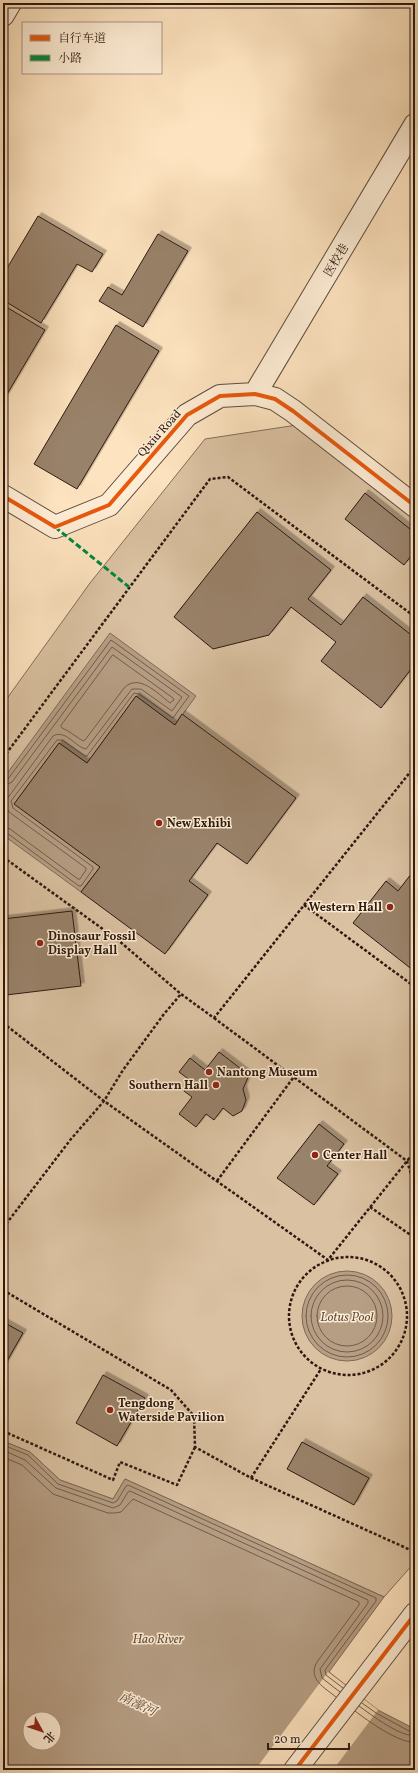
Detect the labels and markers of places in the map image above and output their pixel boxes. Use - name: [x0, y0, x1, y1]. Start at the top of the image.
- place label: New Exhibi: [167, 816, 231, 832]
- marker: New Exhibi: [154, 818, 164, 828]
- place label: Western Hall: [309, 900, 382, 916]
- marker: Western Hall: [385, 902, 395, 912]
- place label: Dinosaur Fossil Display Hall: [48, 929, 136, 959]
- marker: Dinosaur Fossil Display Hall: [35, 938, 45, 948]
- place label: Nantong Museum: [217, 1065, 318, 1081]
- marker: Nantong Museum: [204, 1067, 214, 1077]
- place label: Southern Hall: [129, 1078, 208, 1094]
- marker: Southern Hall: [211, 1080, 221, 1090]
- place label: Center Hall: [323, 1148, 387, 1164]
- marker: Center Hall: [310, 1150, 320, 1160]
- place label: Tengdong Waterside Pavilion: [118, 1396, 225, 1426]
- marker: Tengdong Waterside Pavilion: [105, 1405, 115, 1415]

